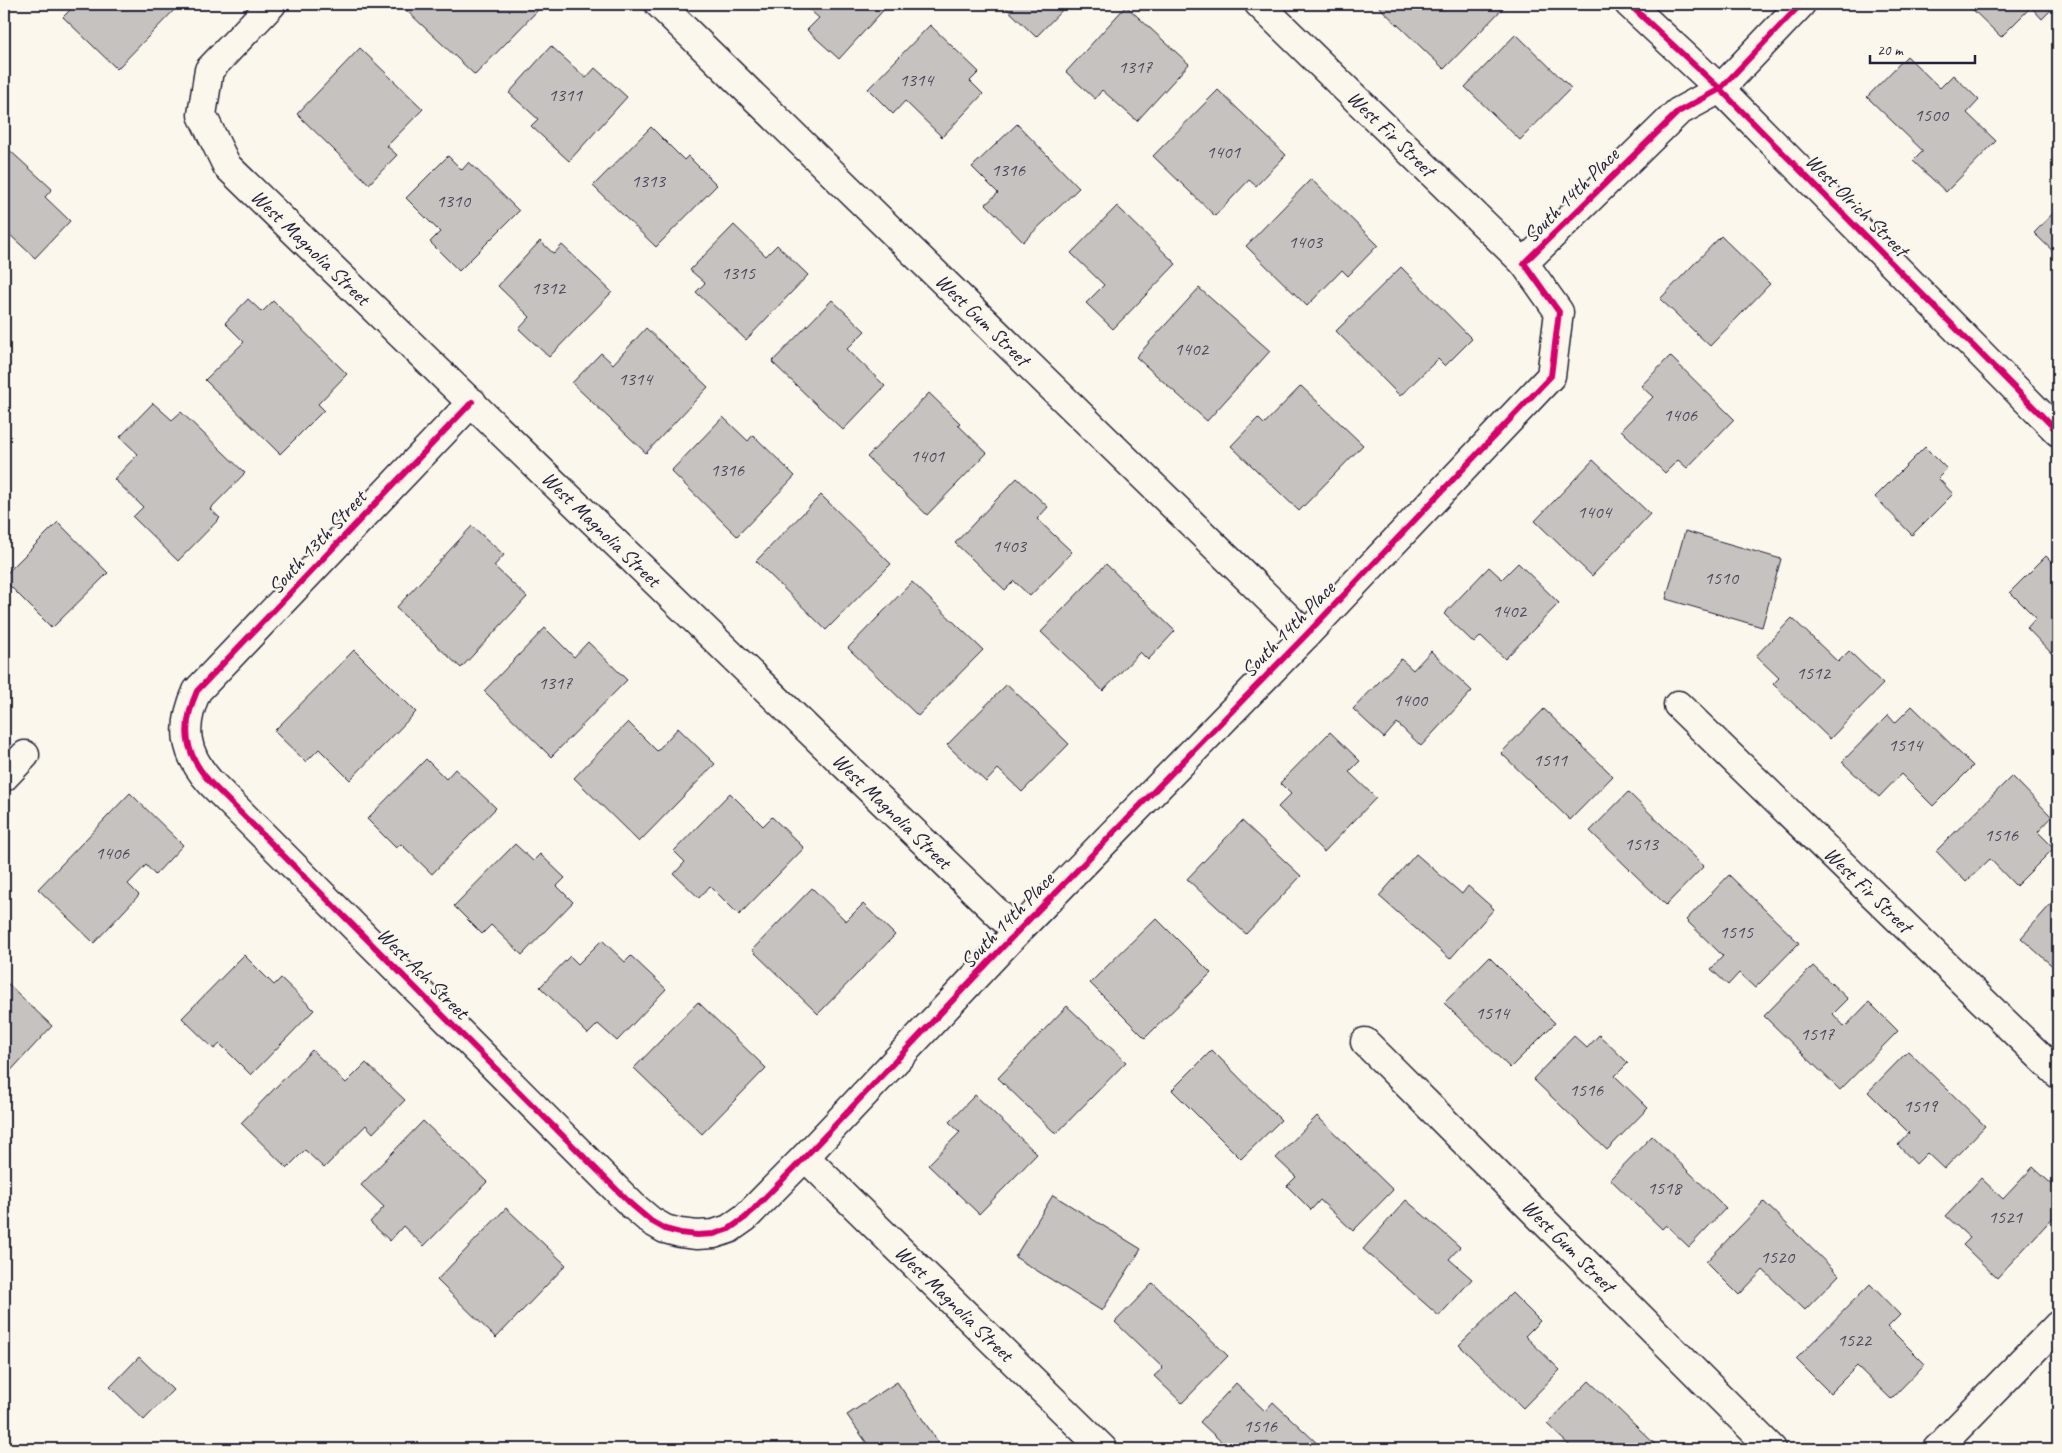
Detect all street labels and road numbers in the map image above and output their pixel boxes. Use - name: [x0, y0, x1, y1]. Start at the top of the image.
- street label: West Fir Street: [1342, 85, 1443, 184]
- street label: South 14th Place: [1518, 141, 1625, 248]
- street label: West Olrich Street: [1800, 148, 1916, 264]
- street label: West Magnolia Street: [246, 184, 377, 312]
- street label: West Gum Street: [930, 268, 1037, 373]
- street label: West Magnolia Street: [536, 465, 668, 594]
- street label: South 13th Street: [262, 483, 373, 599]
- street label: South 14th Place: [1236, 575, 1341, 683]
- street label: West Magnolia Street: [827, 747, 958, 876]
- street label: West Fir Street: [1819, 841, 1920, 940]
- street label: South 14th Place: [955, 866, 1060, 974]
- street label: West Ash Street: [372, 922, 476, 1026]
- street label: West Gum Street: [1517, 1194, 1623, 1300]
- street label: West Magnolia Street: [890, 1240, 1020, 1368]

